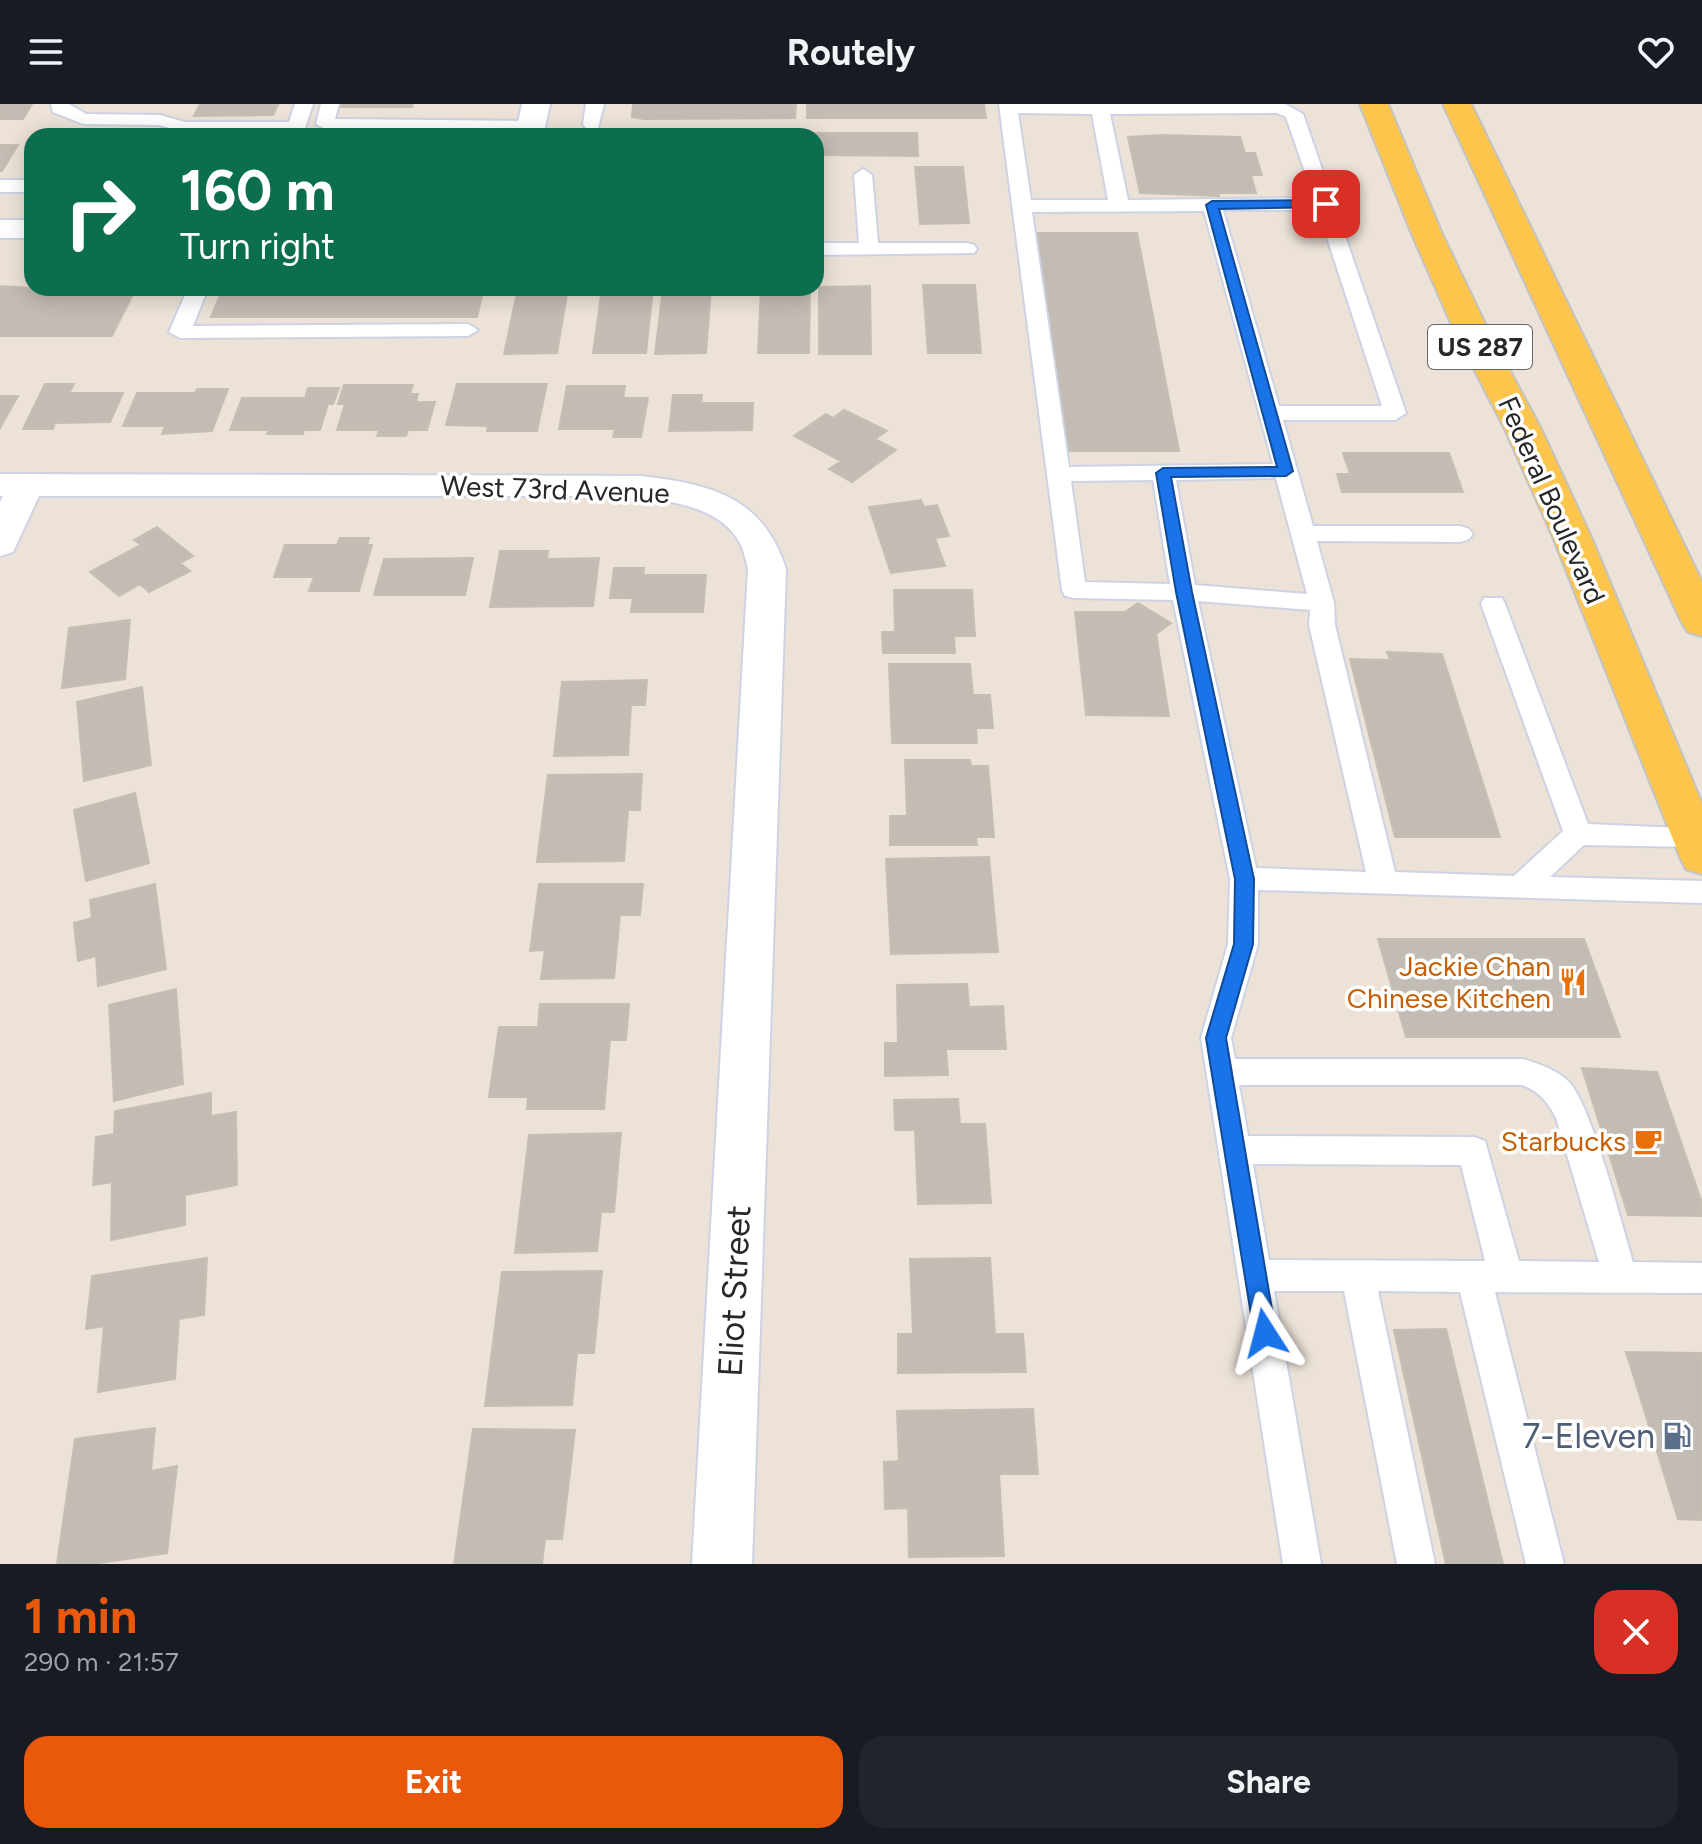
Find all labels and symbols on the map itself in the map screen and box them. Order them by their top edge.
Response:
pin [1292,170,1360,238]
road number: US 287 [1428,325,1532,369]
street label: Federal Boulevard [1491,391,1613,609]
street label: West 73rd Avenue [440,468,670,510]
place label: Jackie Chan Chinese Kitchen [1347,949,1551,1015]
restaurant icon: Jackie Chan Chinese Kitchen [1558,967,1588,997]
place label: Starbucks [1501,1124,1626,1158]
cafe icon: Starbucks [1633,1126,1663,1156]
street label: Eliot Street [710,1204,759,1378]
position arrow [1223,1291,1307,1375]
place label: 7-Eleven [1522,1416,1655,1457]
fuel station icon: 7-Eleven [1662,1421,1692,1451]

